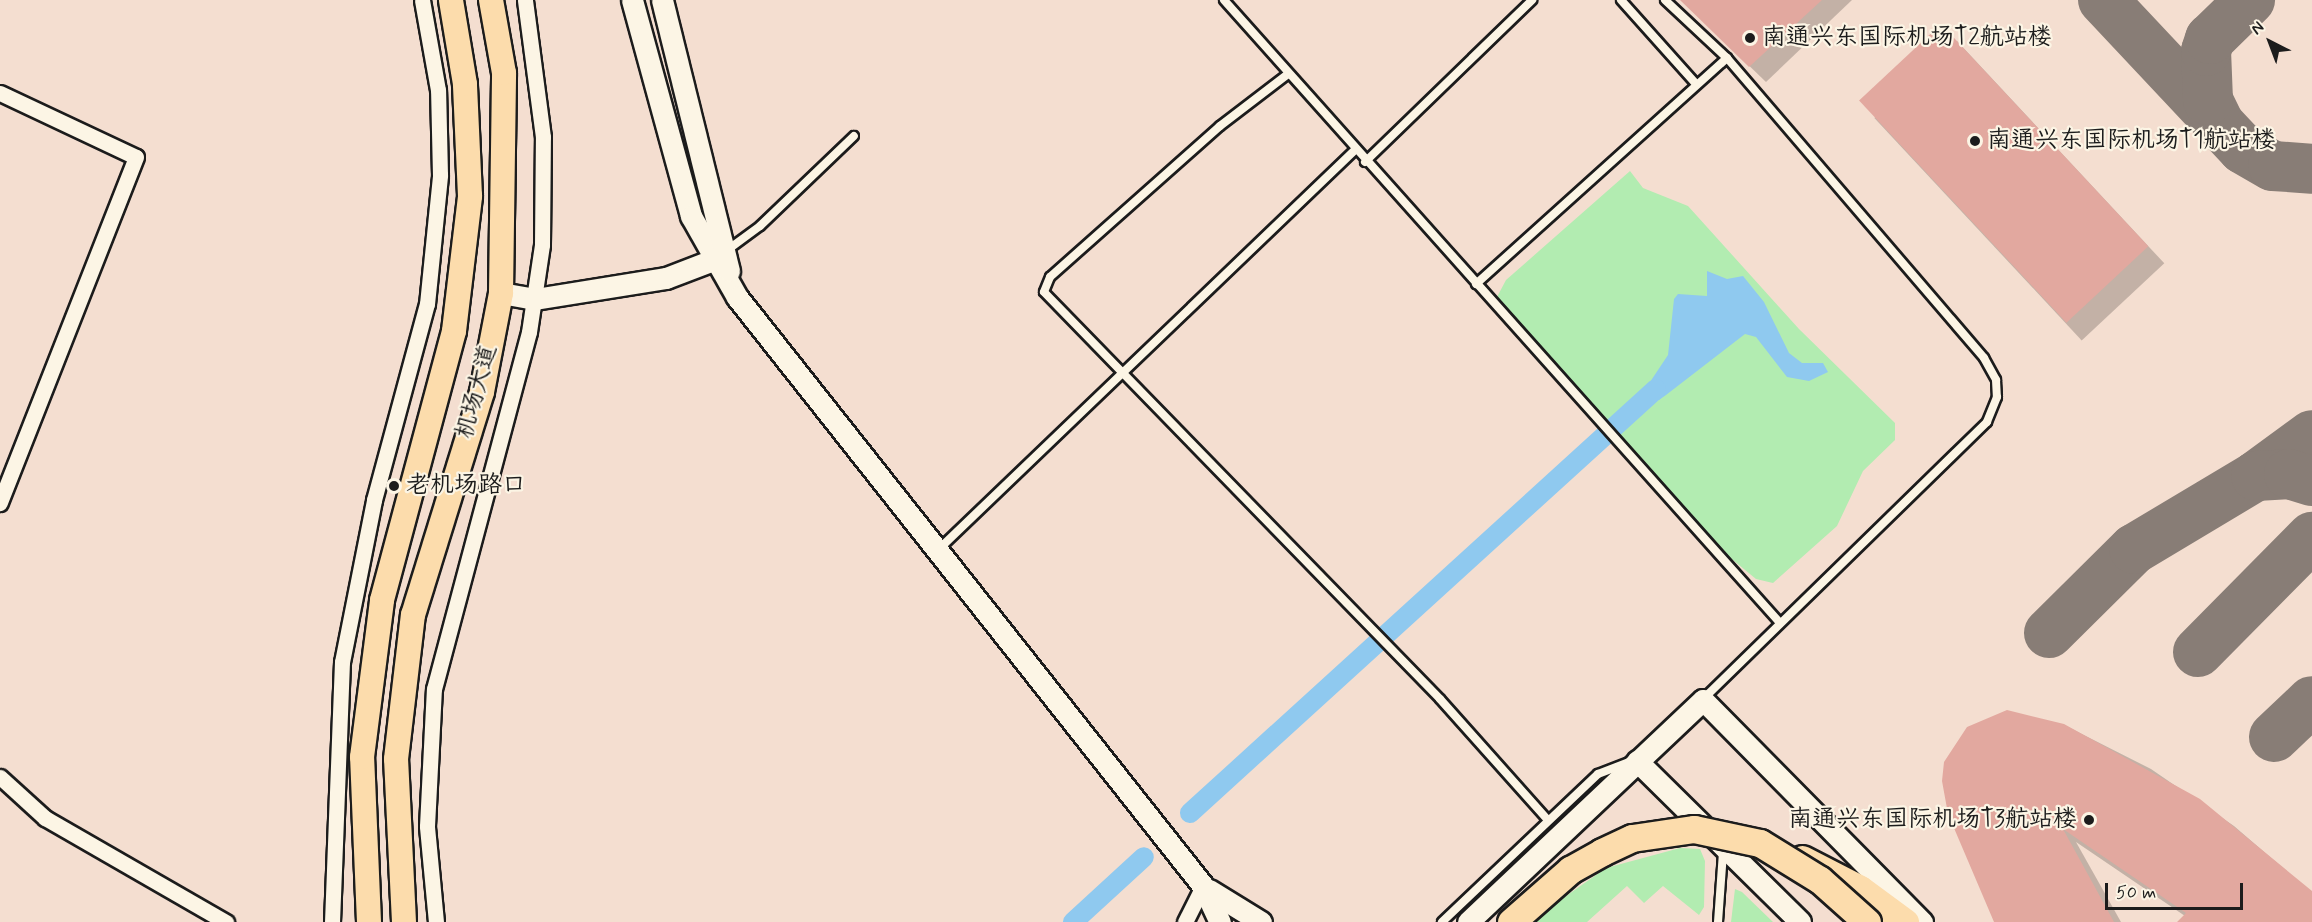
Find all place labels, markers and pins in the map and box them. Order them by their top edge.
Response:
place label: 南通兴东国际机场T2航站楼 [1762,24,2052,52]
marker: 南通兴东国际机场T2航站楼 [1743,31,1757,45]
place label: 南通兴东国际机场T1航站楼 [1987,127,2276,155]
marker: 南通兴东国际机场T1航站楼 [1968,134,1982,148]
place label: 老机场路口 [406,472,526,500]
marker: 老机场路口 [387,479,401,493]
place label: 南通兴东国际机场T3航站楼 [1788,806,2077,834]
marker: 南通兴东国际机场T3航站楼 [2082,813,2096,827]

